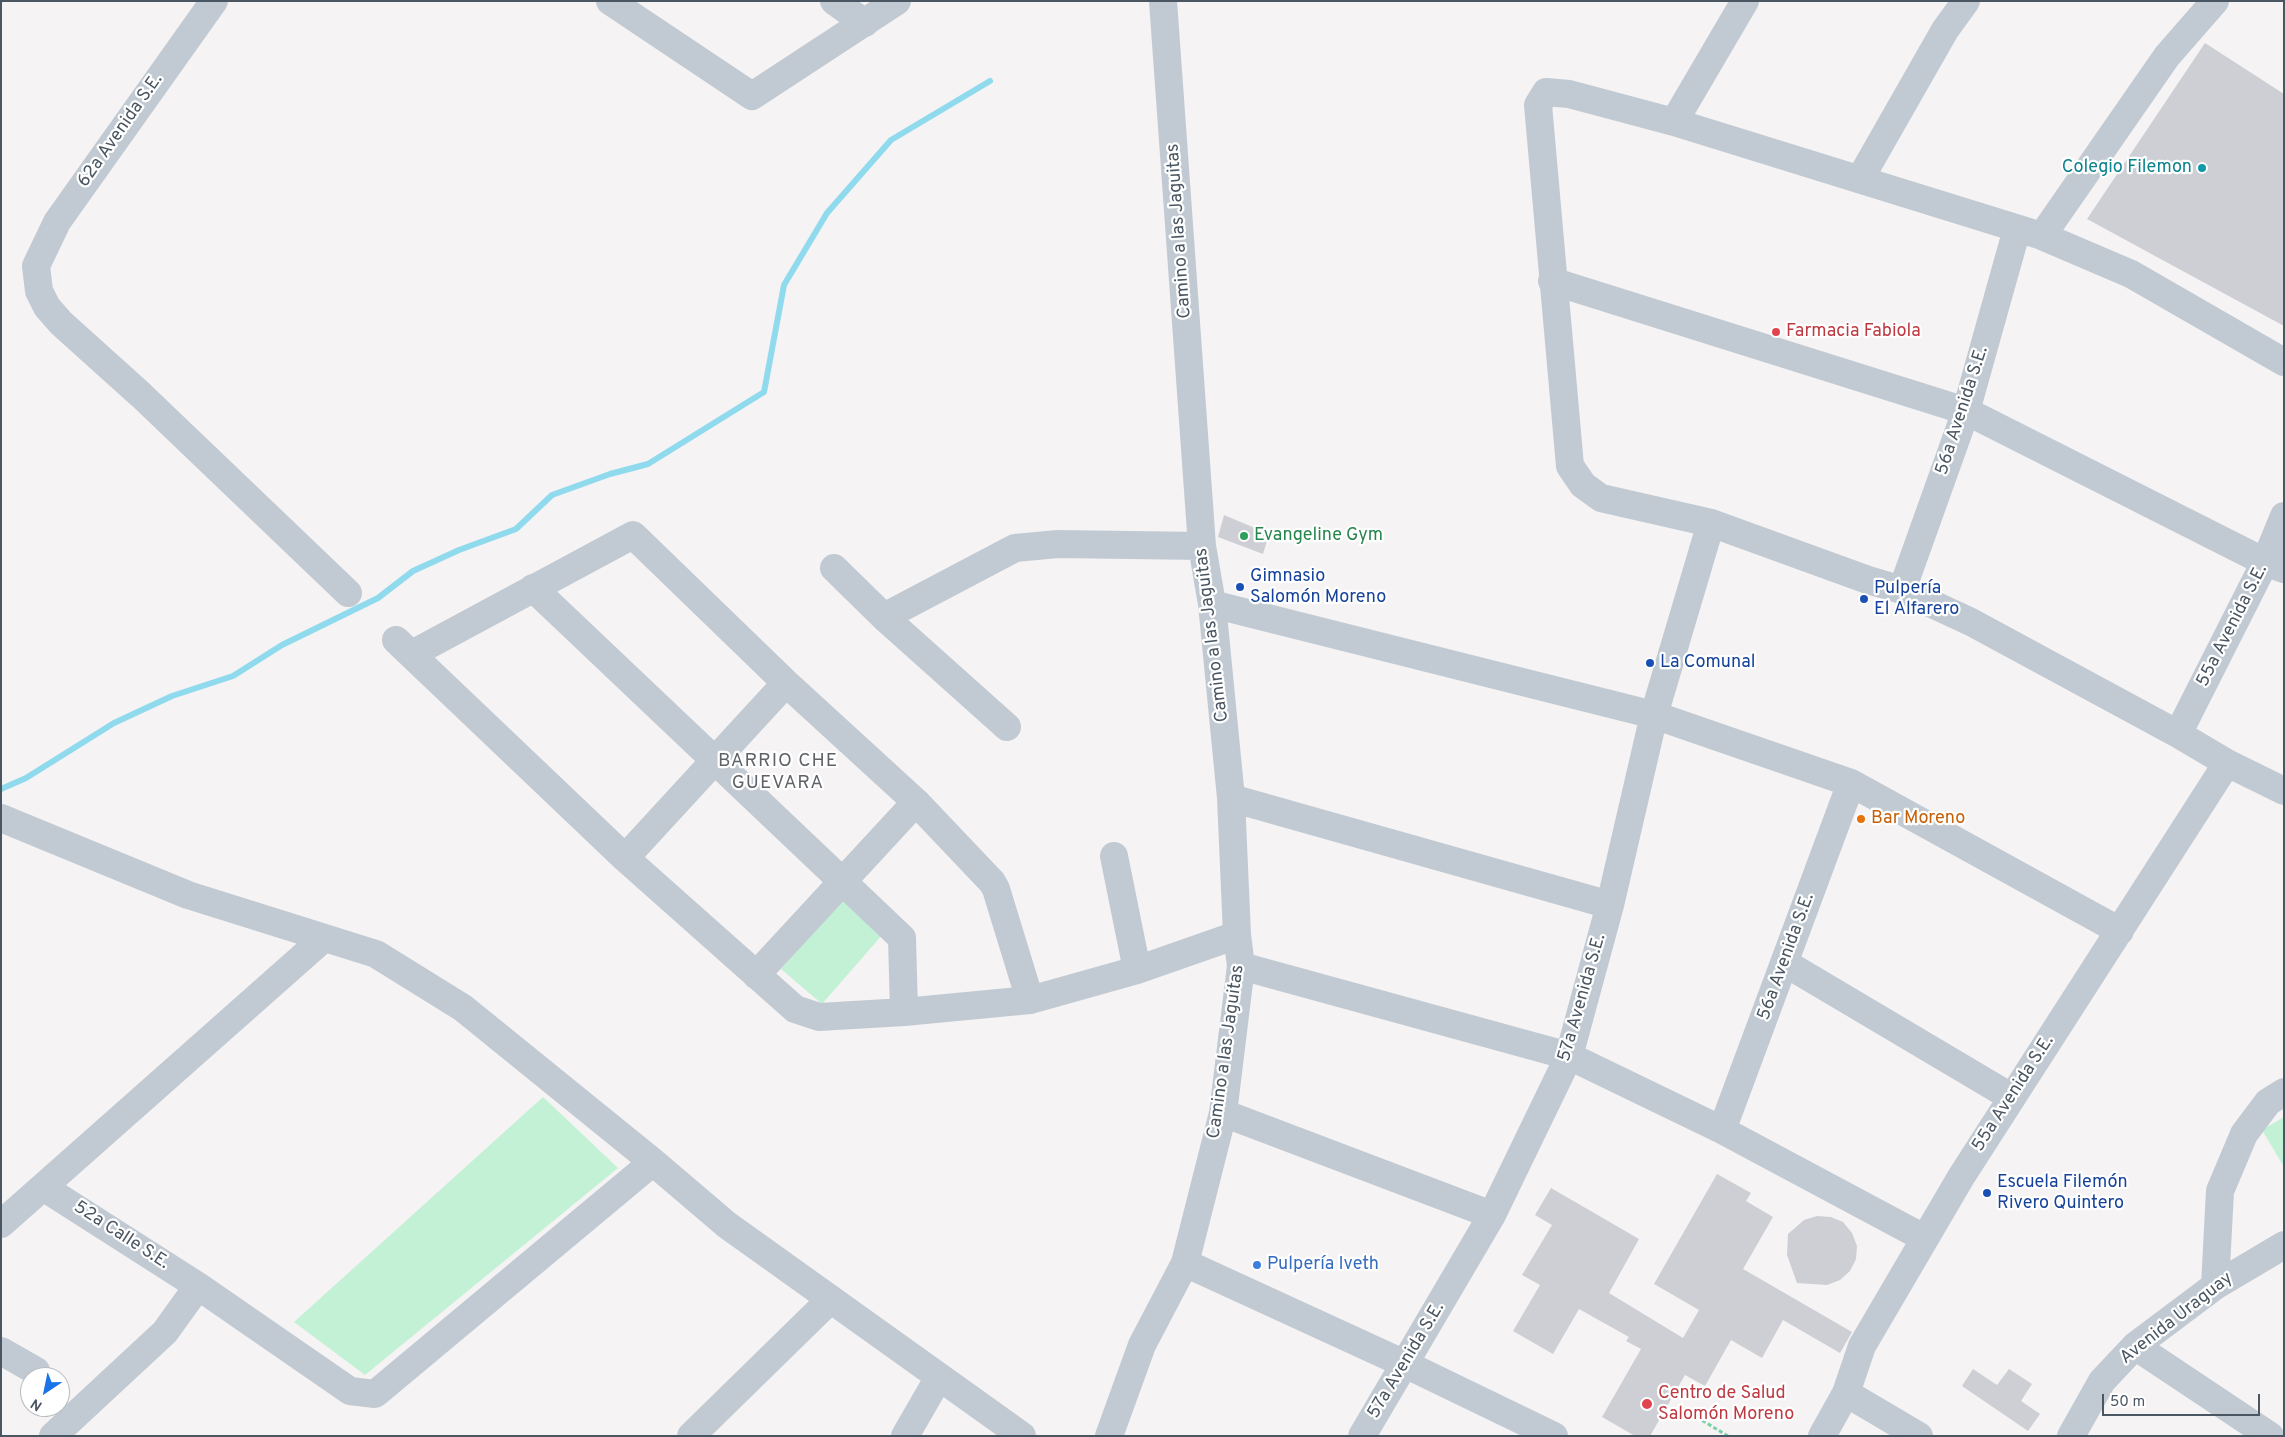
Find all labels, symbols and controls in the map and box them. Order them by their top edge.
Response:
street label: 62a Avenida S.E. [74,70,168,192]
street label: Camino a las Jaguitas [1163,143,1197,319]
place label: Colegio Filemon [2062,157,2192,179]
marker: Colegio Filemon [2196,162,2208,174]
place label: Farmacia Fabiola [1786,321,1921,343]
marker: Farmacia Fabiola [1770,326,1782,338]
street label: 56a Avenida S.E. [1932,344,1994,478]
place label: Evangeline Gym [1254,525,1383,547]
marker: Evangeline Gym [1238,530,1250,542]
street label: Camino a las Jaguitas [1192,547,1234,723]
street label: 55a Avenida S.E. [2193,561,2273,691]
place label: Gimnasio Salomón Moreno [1250,566,1386,608]
place label: Pulpería El Alfarero [1874,578,1959,620]
marker: Gimnasio Salomón Moreno [1234,581,1246,593]
marker: Pulpería El Alfarero [1858,593,1870,605]
place label: La Comunal [1660,652,1755,674]
marker: La Comunal [1644,657,1656,669]
district label: BARRIO CHE GUEVARA [717,751,839,795]
place label: Bar Moreno [1871,808,1965,830]
marker: Bar Moreno [1855,813,1867,825]
street label: 56a Avenida S.E. [1754,890,1820,1024]
street label: 57a Avenida S.E. [1554,932,1612,1064]
street label: Camino a las Jaguitas [1204,964,1250,1140]
street label: 55a Avenida S.E. [1968,1032,2060,1156]
place label: Escuela Filemón Rivero Quintero [1997,1172,2128,1214]
marker: Escuela Filemón Rivero Quintero [1981,1187,1993,1199]
street label: 52a Calle S.E. [69,1197,173,1275]
place label: Pulpería Iveth [1267,1254,1379,1276]
marker: Pulpería Iveth [1251,1259,1263,1271]
street label: Avenida Uraguay [2116,1268,2238,1370]
street label: 57a Avenida S.E. [1364,1299,1450,1423]
north arrow [20,1367,70,1417]
place label: Centro de Salud Salomón Moreno [1658,1383,1794,1426]
scale bar [2105,1384,2262,1416]
text: 50 m [2110,1393,2145,1412]
text: N [28,1394,46,1414]
marker: Centro de Salud Salomón Moreno [1640,1397,1654,1411]

